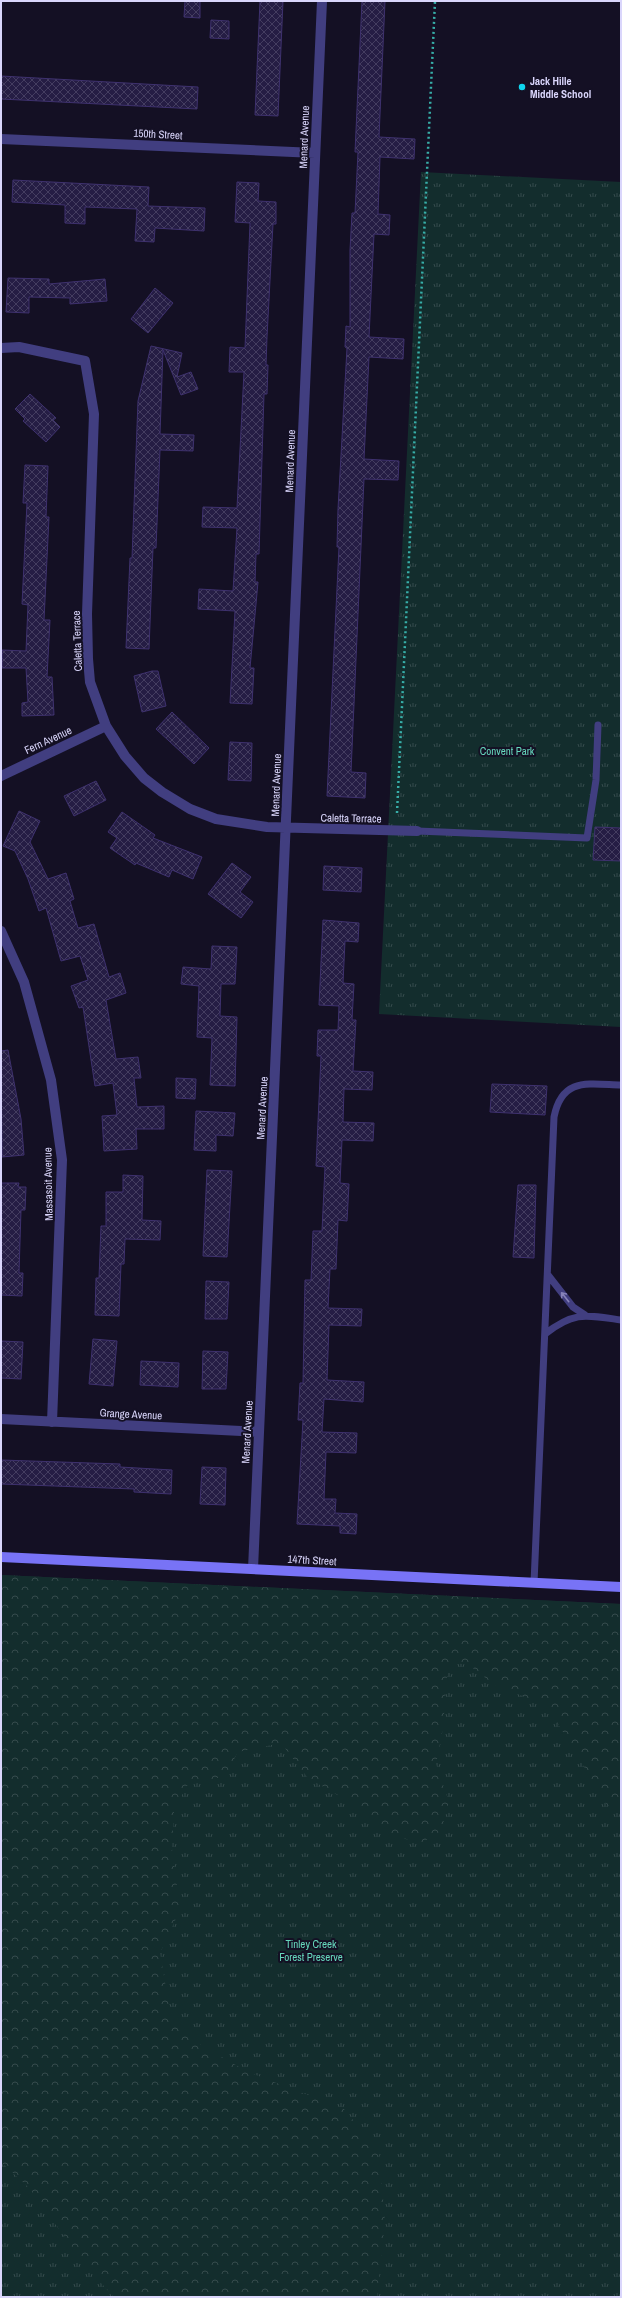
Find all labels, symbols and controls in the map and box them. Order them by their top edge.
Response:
place label: Jack Hille Middle School [530,74,591,101]
marker: Jack Hille Middle School [517,82,527,92]
street label: Menard Avenue [296,105,312,169]
street label: 150th Street [133,126,183,142]
street label: Menard Avenue [282,429,298,493]
street label: Caletta Terrace [69,610,85,672]
street label: Fern Avenue [22,723,74,757]
park label: Convent Park [480,744,535,758]
street label: Menard Avenue [268,753,284,817]
street label: Caletta Terrace [320,810,382,826]
street label: Menard Avenue [253,1076,271,1140]
street label: Massasoit Avenue [40,1147,56,1221]
one-way arrow [560,1291,569,1302]
street label: Menard Avenue [238,1400,256,1464]
street label: Grange Avenue [99,1405,163,1423]
street label: 147th Street [287,1552,337,1568]
park label: Tinley Creek Forest Preserve [279,1937,343,1964]

